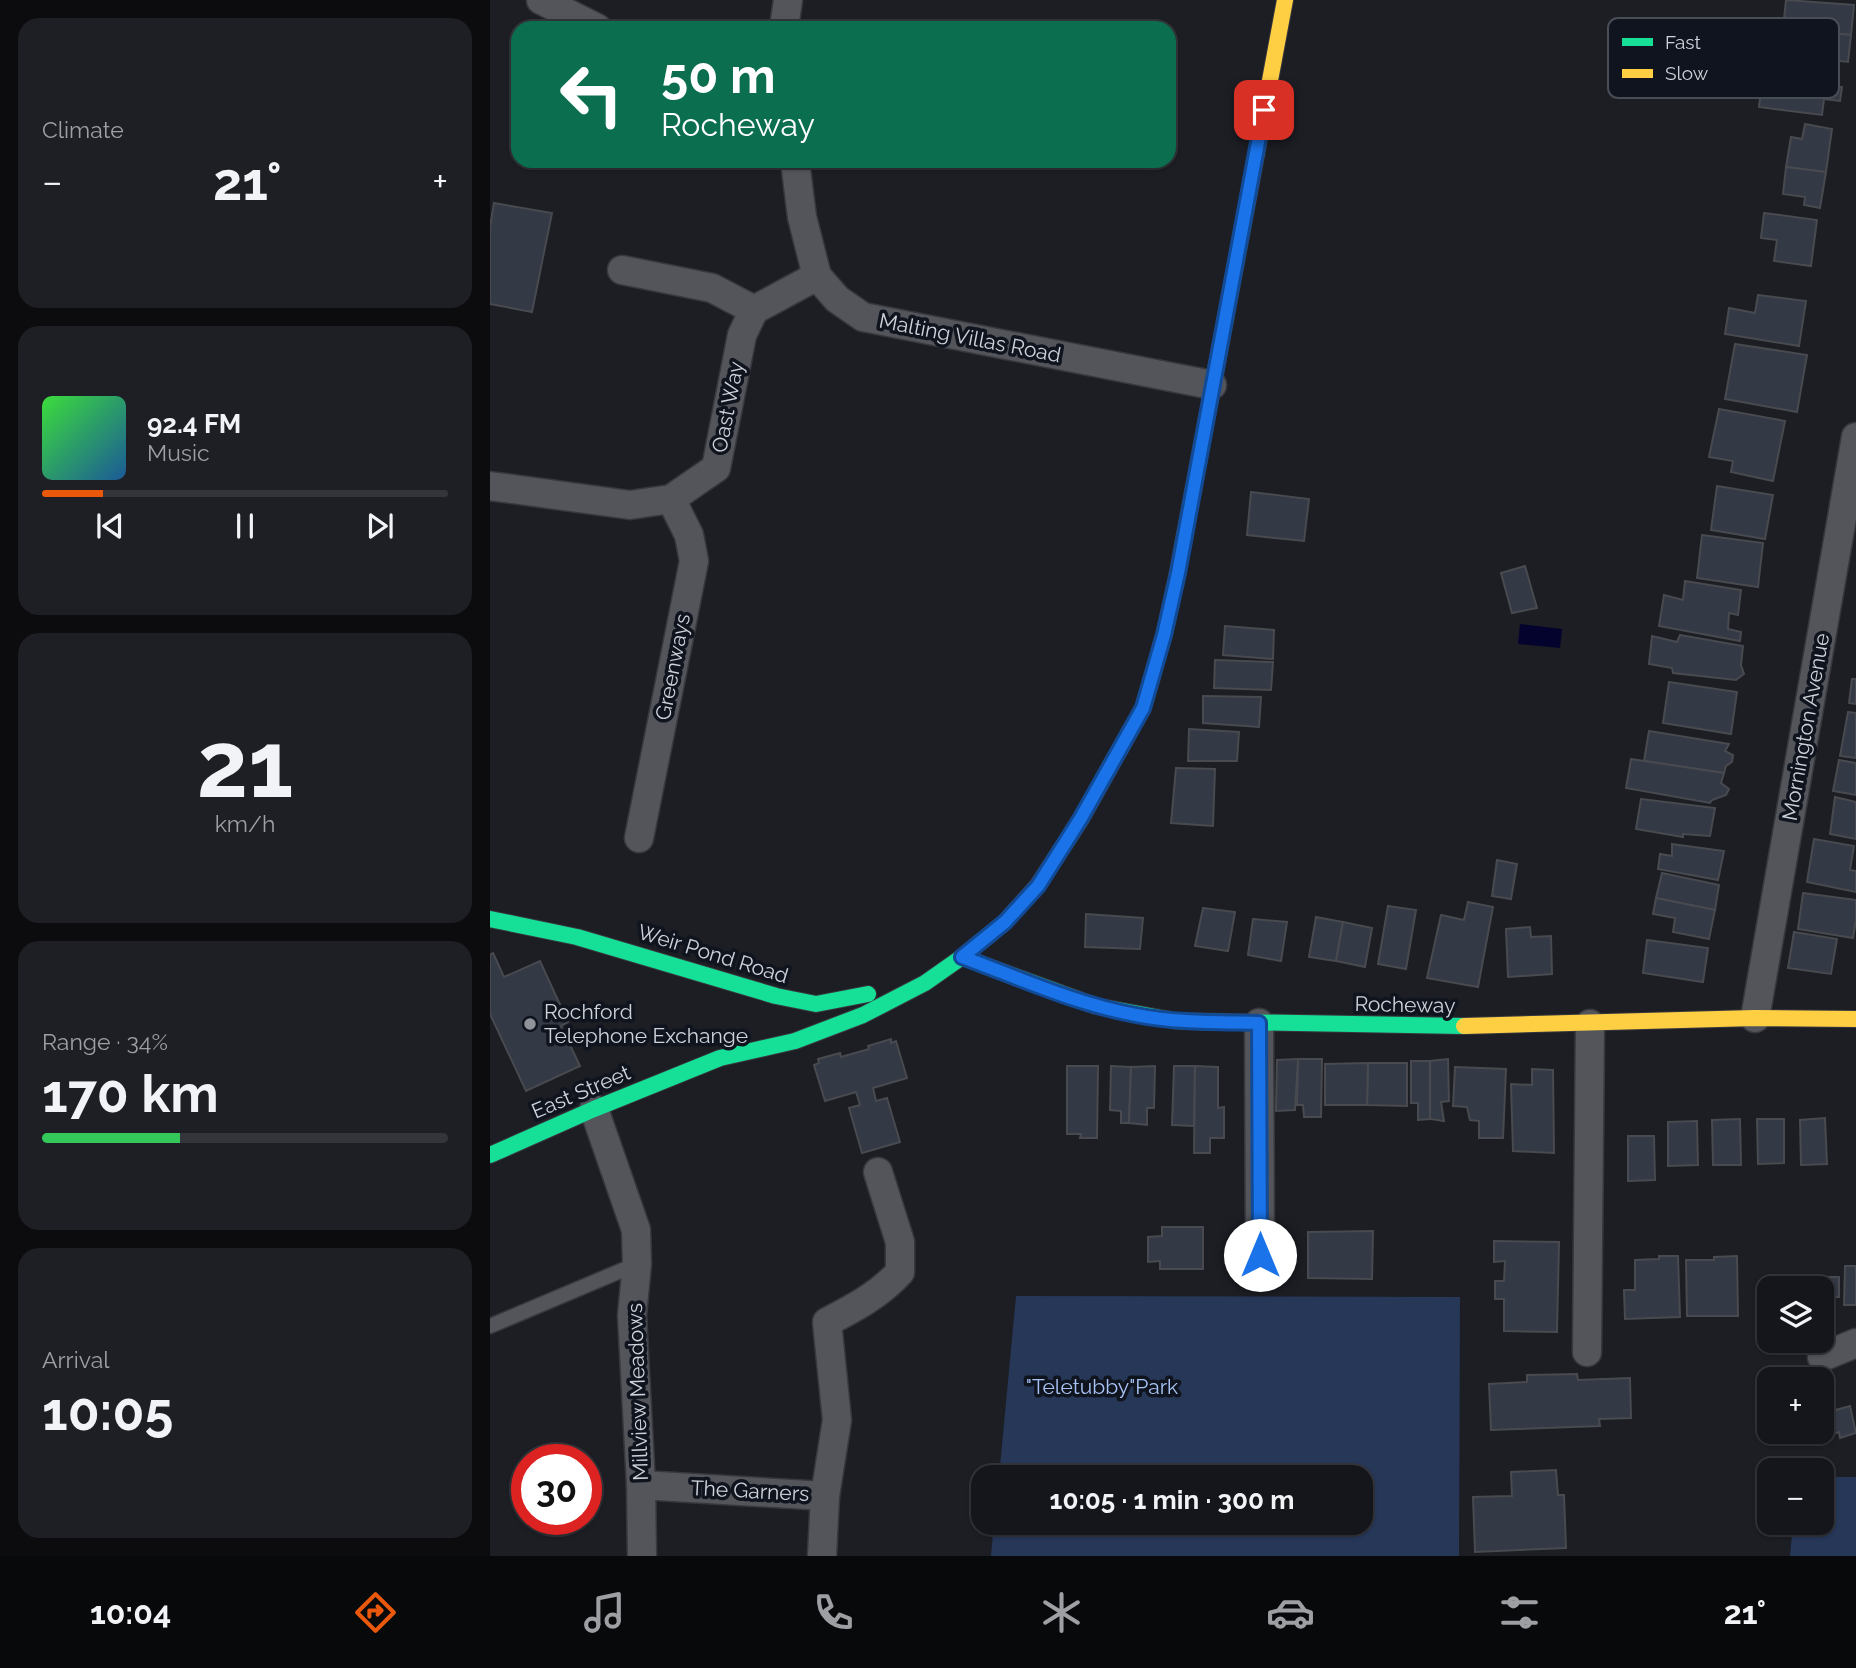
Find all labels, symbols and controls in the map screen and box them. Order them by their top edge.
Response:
legend [1608,18,1839,98]
text: Fast [1665,31,1701,53]
text: 50 m [661,47,776,104]
icon: left [546,49,637,140]
text: Slow [1665,62,1709,84]
pin [1234,80,1294,140]
icon: arrive [1245,91,1283,129]
text: Rocheway [661,106,815,143]
text: Climate [42,116,124,143]
text: 21° [213,151,282,212]
text: − [42,159,62,204]
text: + [432,159,448,204]
street label: Malting Villas Road [877,308,1063,367]
street label: Oast Way [706,359,749,455]
text: 92.4 FM [147,409,241,439]
text: Music [147,439,210,466]
icon: previous [91,507,129,545]
icon: pause [226,507,264,545]
icon: next [361,507,399,545]
street label: Greenways [650,612,695,722]
street label: Mornington Avenue [1777,631,1834,823]
text: 21 [197,711,293,818]
text: km/h [215,810,275,837]
street label: Weir Pond Road [635,919,791,988]
street label: Rocheway [1354,991,1456,1018]
place label: Rochford Telephone Exchange [544,999,748,1048]
marker: Rochford Telephone Exchange [522,1016,538,1032]
text: Range · 34% [42,1028,168,1055]
street label: East Street [528,1060,634,1124]
text: 170 km [42,1063,219,1124]
position arrow [1223,1218,1297,1292]
map controls [1757,1276,1834,1535]
button: layers [1757,1276,1834,1353]
street label: Millview Meadows [622,1303,653,1481]
text: Arrival [42,1346,109,1373]
button: + [1757,1367,1834,1444]
park label: "Teletubby"Park [1026,1374,1178,1399]
text: 10:05 [42,1381,173,1442]
speed limit sign: 30 [511,1444,602,1535]
button: − [1757,1458,1834,1535]
street label: The Garners [690,1475,810,1506]
text: 10:05 · 1 min · 300 m [1050,1485,1294,1515]
icon: directions [351,1588,400,1637]
icon: music [580,1588,629,1637]
icon: phone [809,1588,858,1637]
icon: climate [1037,1588,1086,1637]
icon: car [1266,1588,1315,1637]
icon: filters [1495,1588,1544,1637]
text: 10:04 [90,1594,171,1631]
text: 21° [1724,1594,1766,1631]

